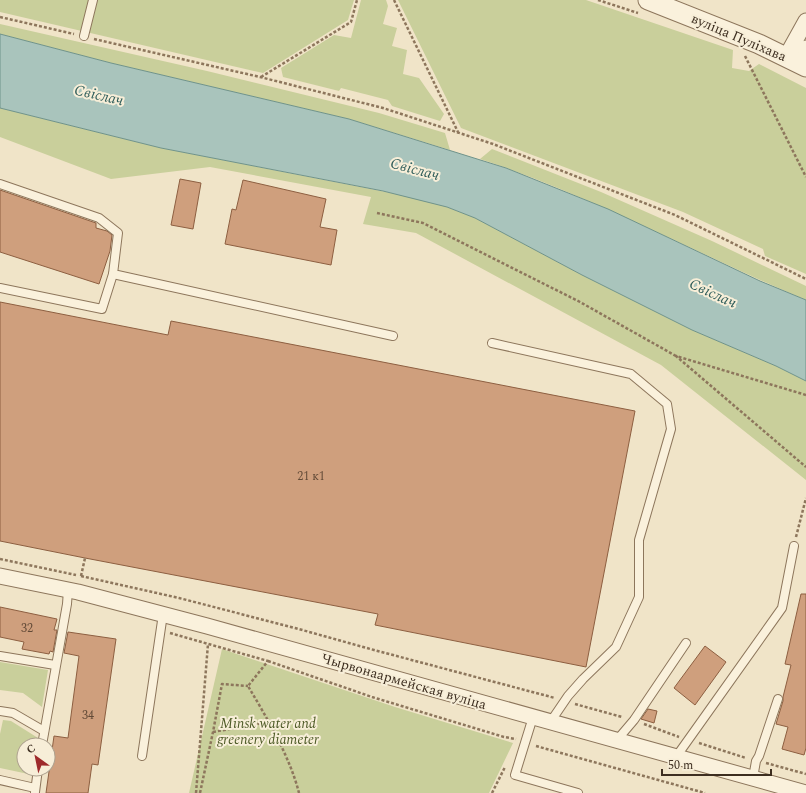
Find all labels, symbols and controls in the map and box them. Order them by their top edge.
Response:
street label: вуліца Пуліхава [688,8,790,67]
water label: Свіслач [72,79,126,112]
water label: Свіслач [388,152,442,187]
water label: Свіслач [685,272,740,314]
house number: 21 к1 [297,467,325,486]
house number: 32 [21,619,33,638]
street label: Чырвонаармейская вуліца [319,648,489,715]
house number: 34 [82,706,94,725]
park label: Minsk water and greenery diameter [216,713,319,750]
north arrow [16,737,56,777]
text: С [23,740,39,758]
scale bar [662,751,771,777]
text: 50 m [668,756,693,775]

